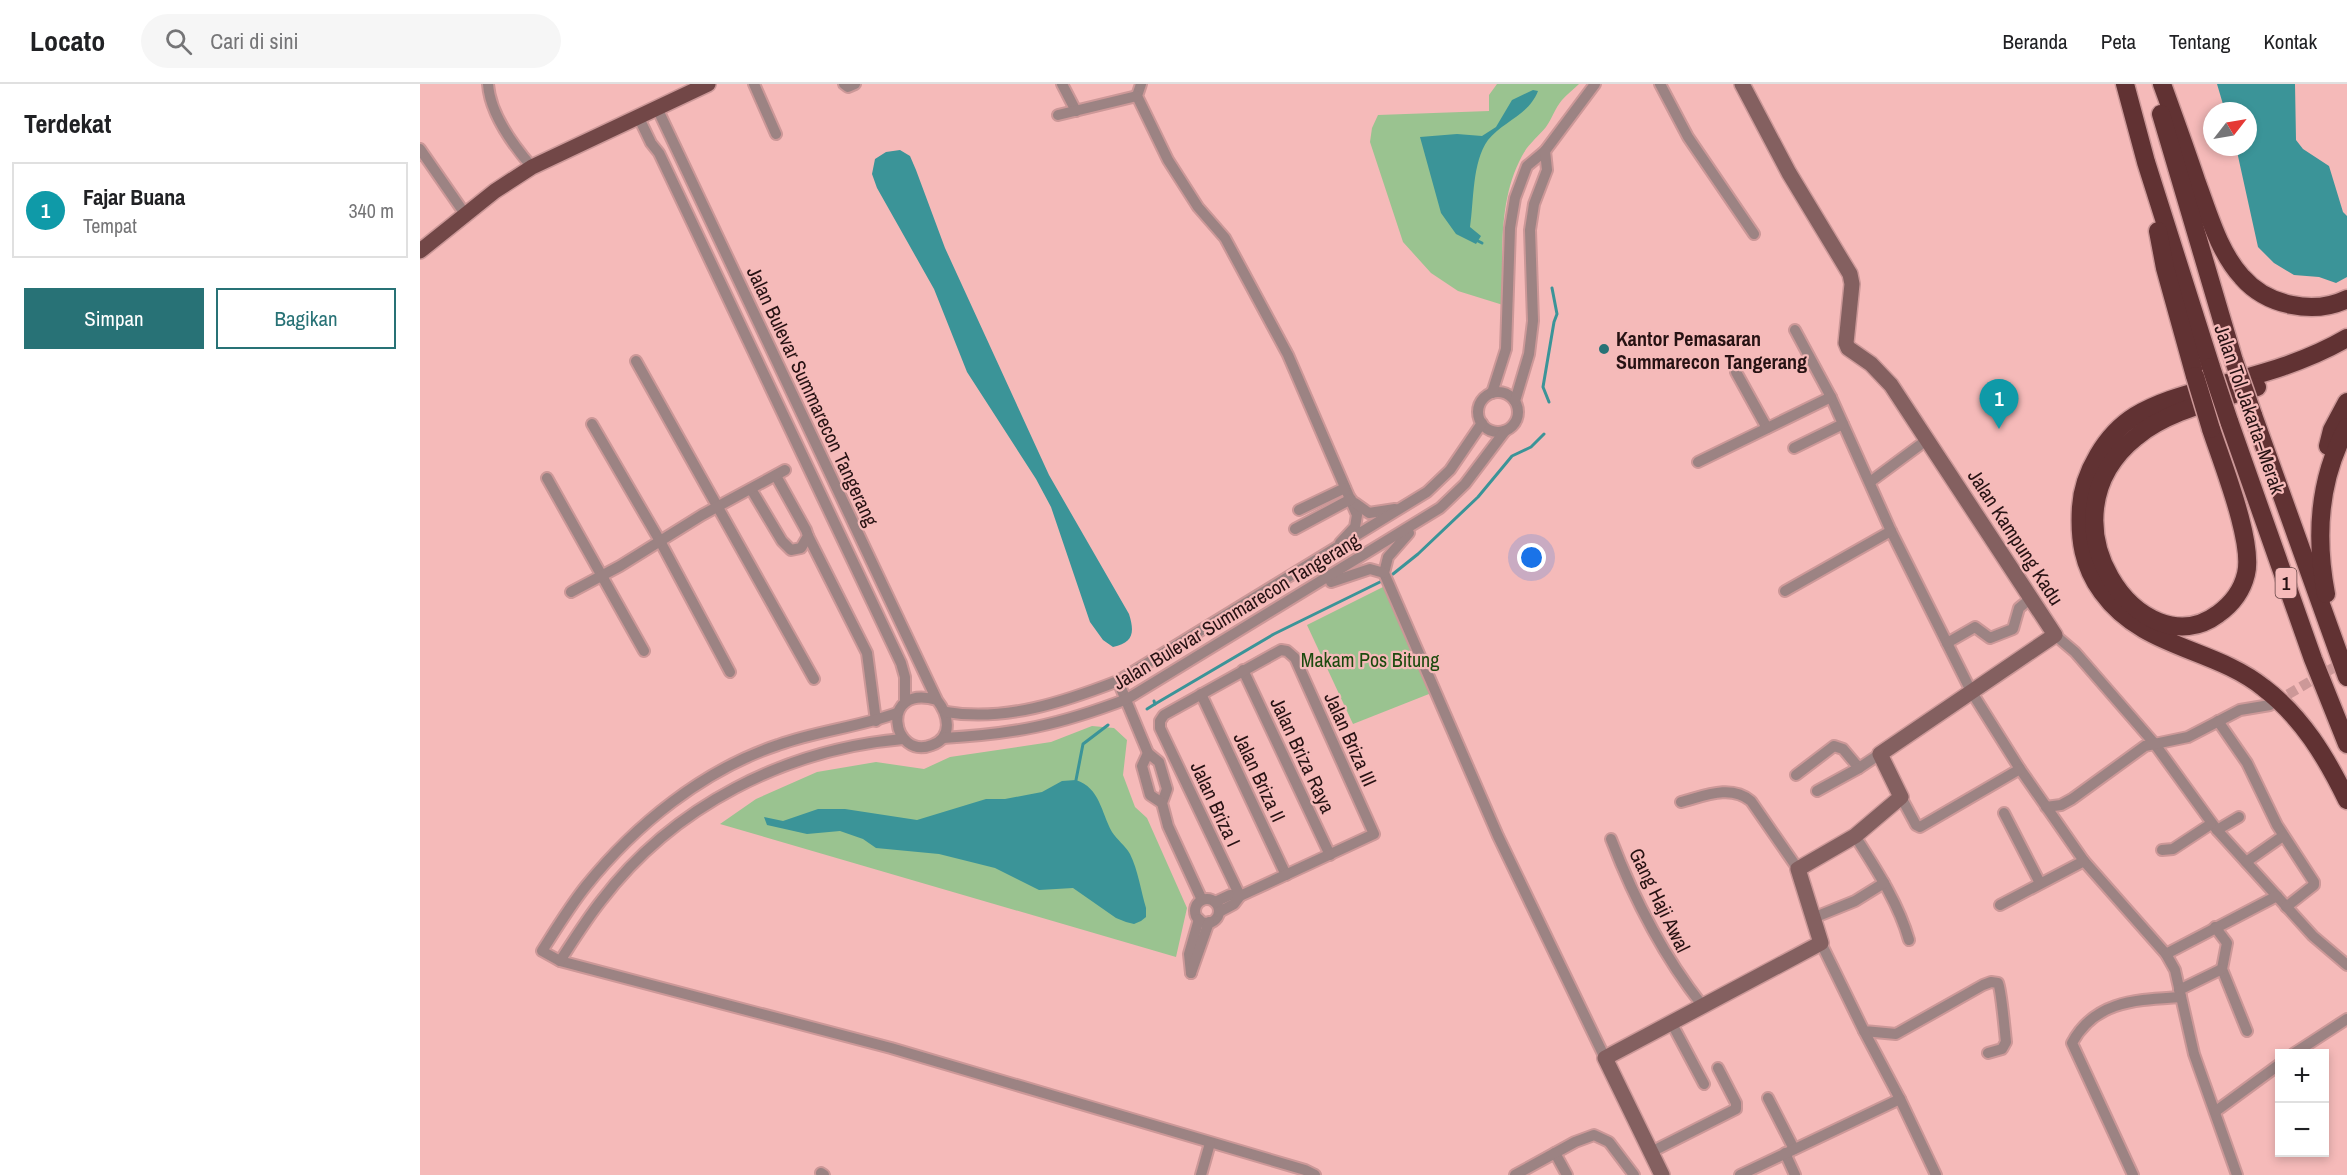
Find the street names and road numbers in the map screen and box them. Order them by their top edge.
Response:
street label: Jalan Bulevar Summarecon Tangerang [741,262,885,530]
street label: Jalan Tol Jakarta–Merak [2208,321,2292,498]
street label: Jalan Kampung Kadu [1962,464,2070,610]
street label: Jalan Bulevar Summarecon Tangerang [1108,526,1364,696]
road number: 1 [2276,568,2296,598]
street label: Jalan Briza III [1318,688,1384,790]
street label: Jalan Briza Raya [1264,693,1342,817]
street label: Jalan Briza II [1228,728,1292,826]
street label: Jalan Briza I [1184,757,1248,851]
street label: Gang Haji Awal [1623,843,1697,957]

